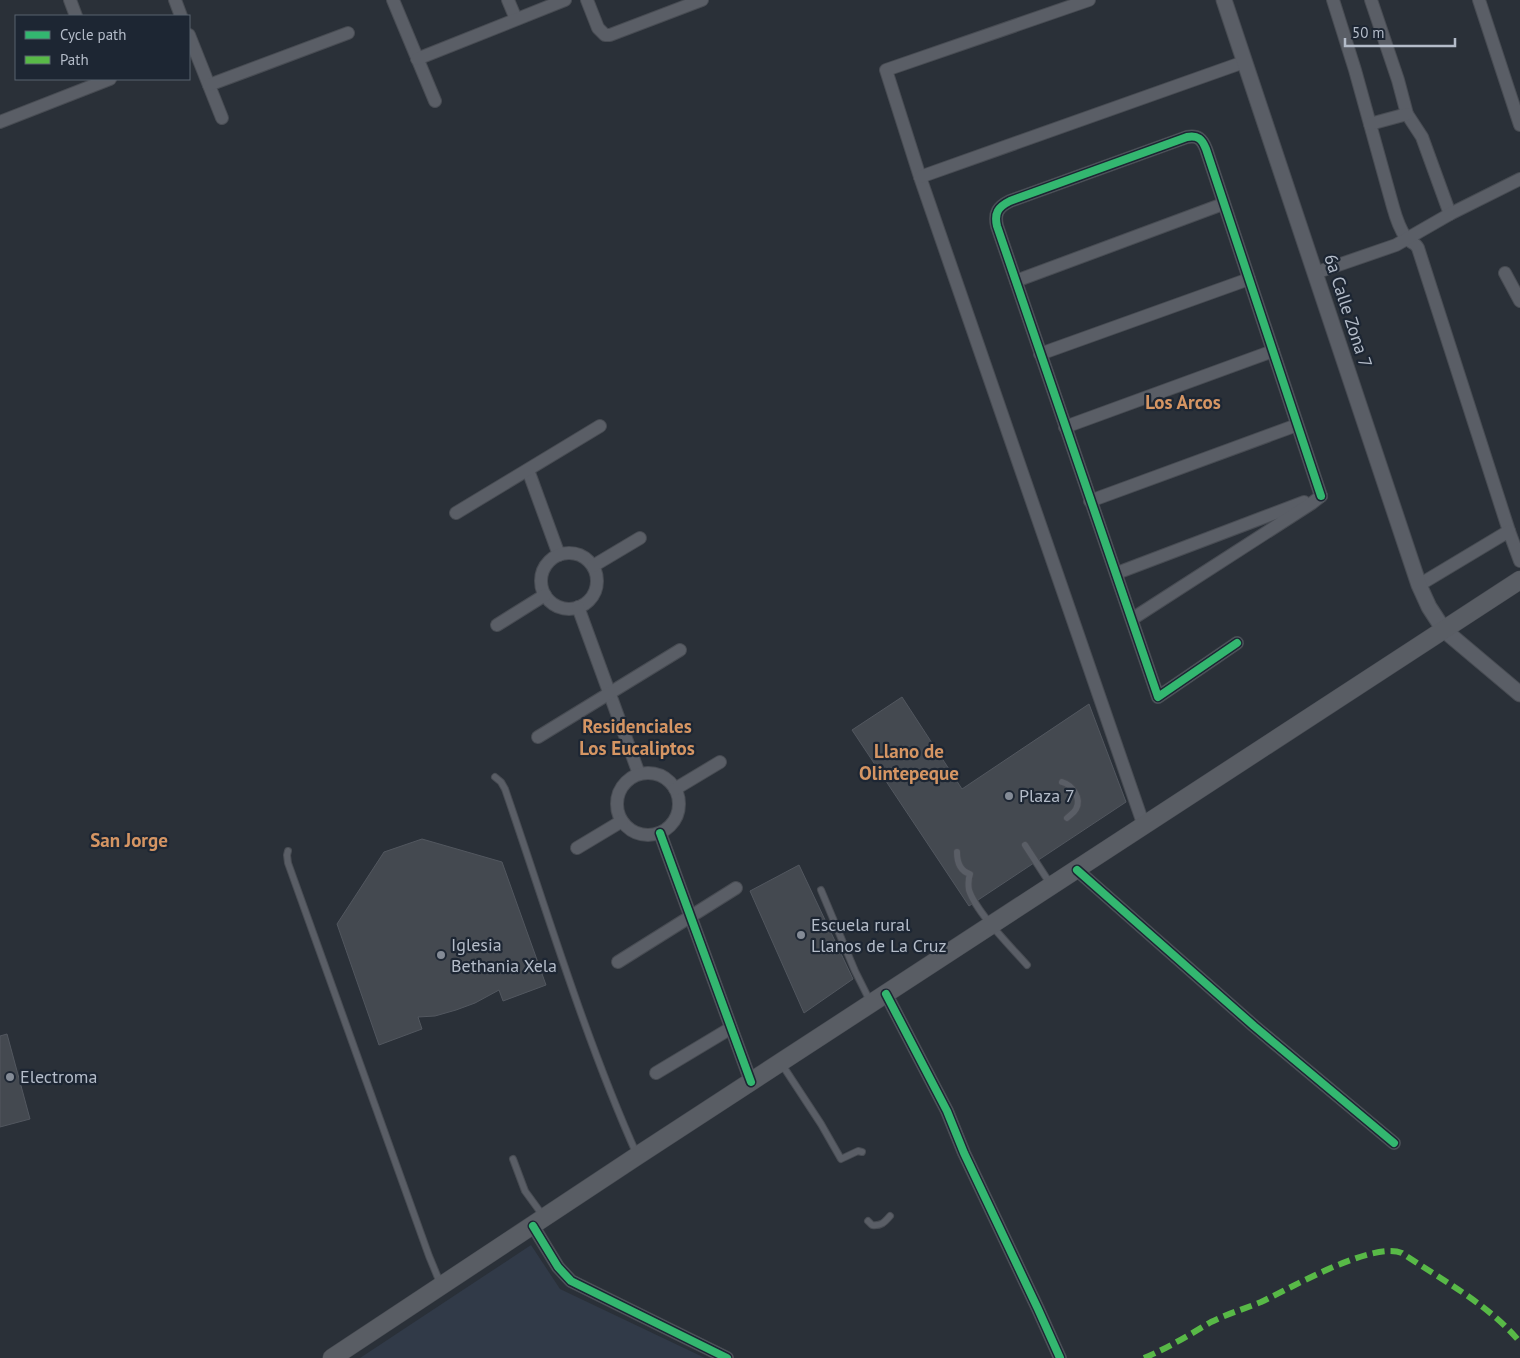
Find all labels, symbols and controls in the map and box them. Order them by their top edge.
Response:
legend [15,15,190,80]
scale bar [1345,15,1455,47]
text: 50 m [1352,23,1385,42]
text: Cycle path [60,25,126,44]
text: Path [60,50,89,69]
street label: 6a Calle Zona 7 [1319,251,1378,371]
district label: Los Arcos [1145,390,1221,414]
district label: Residenciales Los Eucaliptos [579,714,695,760]
district label: Llano de Olintepeque [859,739,959,785]
place label: Plaza 7 [1019,784,1075,807]
marker: Plaza 7 [1003,790,1015,802]
district label: San Jorge [90,828,168,852]
place label: Escuela rural Llanos de La Cruz [811,913,947,957]
marker: Escuela rural Llanos de La Cruz [795,929,807,941]
place label: Iglesia Bethania Xela [451,933,557,977]
marker: Iglesia Bethania Xela [435,949,447,961]
place label: Electroma [20,1065,97,1088]
marker: Electroma [4,1071,16,1083]

